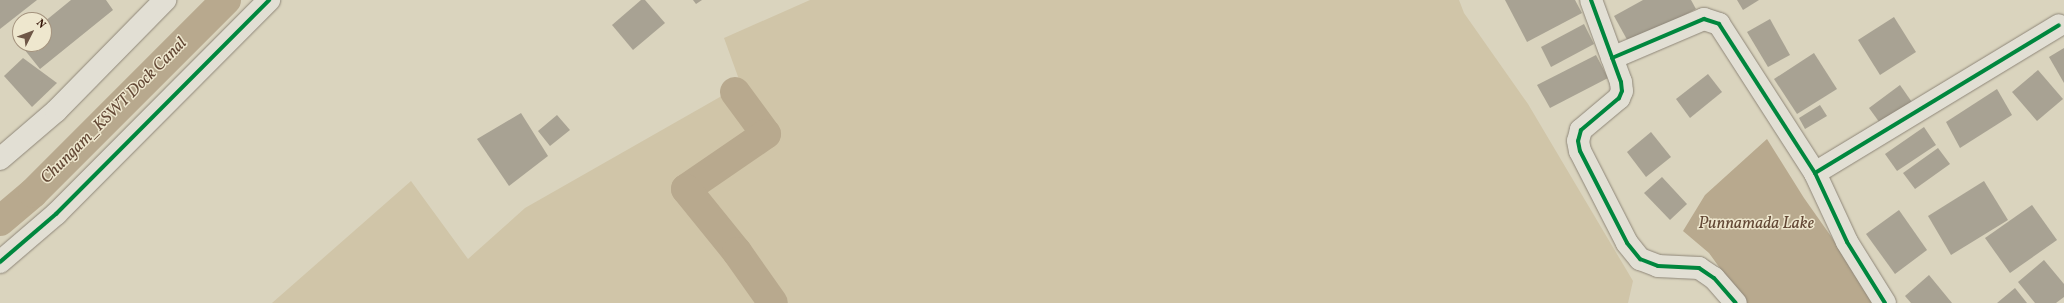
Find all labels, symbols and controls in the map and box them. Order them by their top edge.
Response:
north arrow [12,12,52,52]
text: N [32,16,49,32]
water label: Chungam_KSWT Dock Canal [36,33,192,189]
water label: Punnamada Lake [1698,214,1814,234]

